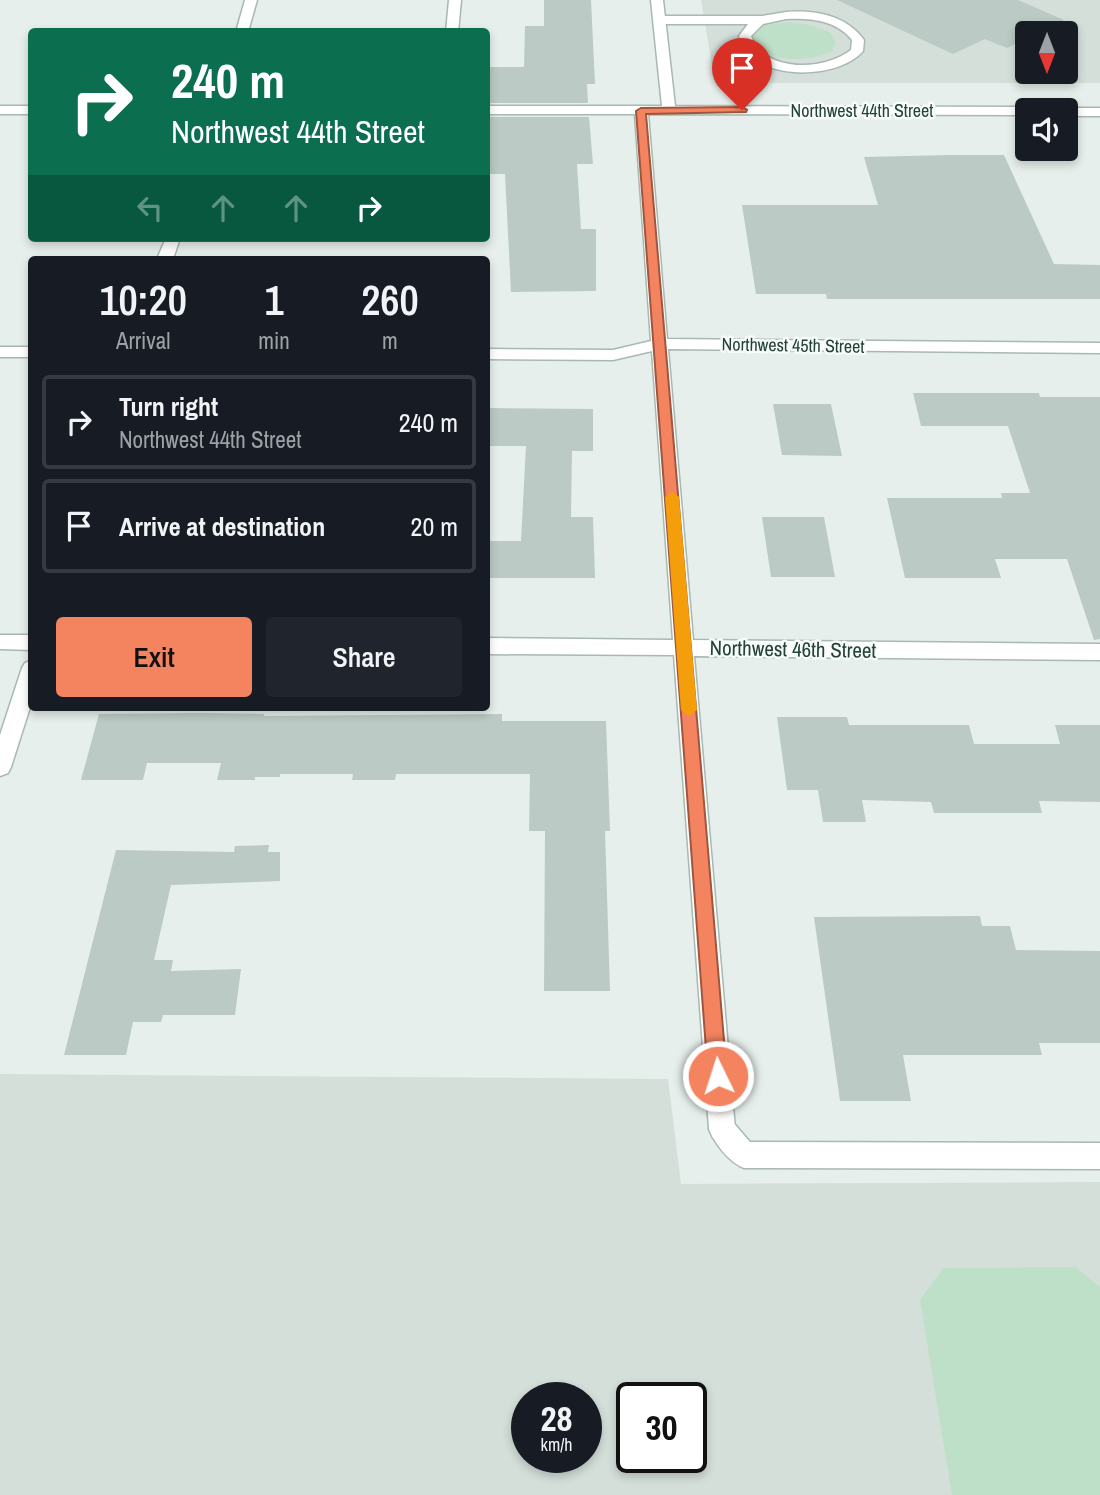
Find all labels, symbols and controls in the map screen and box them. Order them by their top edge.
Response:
north arrow [1015,21,1078,84]
map controls [1015,21,1078,161]
pin [712,38,772,110]
text: 240 m [171,47,285,113]
icon: arrive [723,49,761,87]
icon: right [56,56,147,147]
street label: Northwest 44th Street [791,98,933,123]
button: sound [1015,98,1078,161]
text: Northwest 44th Street [171,110,425,153]
icon: left [131,189,169,227]
icon: ahead [204,189,242,227]
icon: ahead [277,189,315,227]
icon: right [350,189,388,227]
text: 10:20 [99,272,187,328]
text: 1 [264,272,284,328]
text: 260 [361,272,419,328]
text: Arrival [116,325,170,356]
text: min [258,325,290,356]
text: m [382,325,398,356]
street label: Northwest 45th Street [721,331,865,359]
text: Turn right [119,389,218,424]
icon: right [60,403,98,441]
text: 240 m [399,405,458,440]
text: Northwest 44th Street [119,424,301,455]
icon: arrive [60,507,98,545]
text: Arrive at destination [119,509,325,544]
text: 20 m [411,509,458,544]
button: Exit [56,617,252,697]
button: Share [266,617,462,697]
street label: Northwest 46th Street [709,633,877,665]
position arrow [681,1039,755,1113]
speed limit sign: 30 [616,1382,707,1473]
text: 28 [541,1395,572,1442]
text: km/h [541,1432,573,1457]

